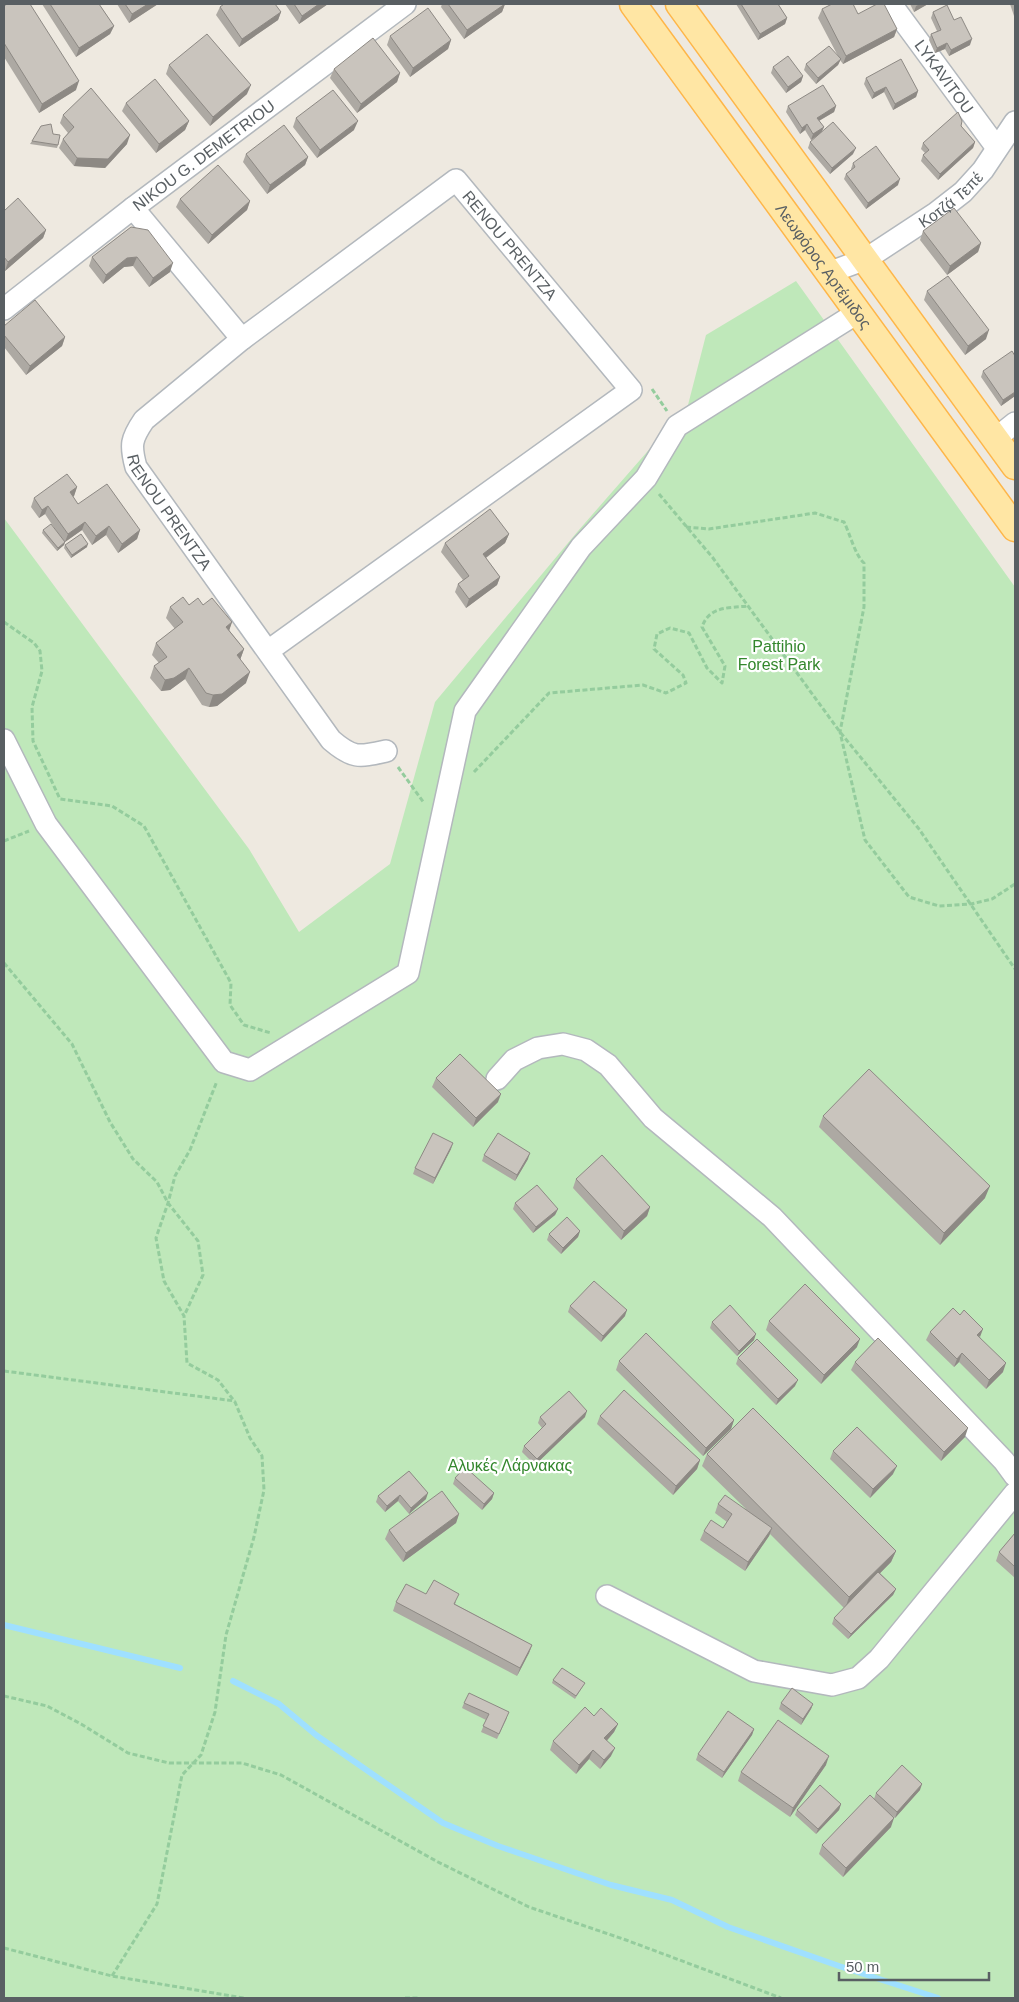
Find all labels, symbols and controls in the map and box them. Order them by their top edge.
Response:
street label: LYKAVITOU [911,37,977,117]
street label: NIKOU G. DEMETRIOU [130,97,278,214]
street label: Κοτζά Τεπέ [916,168,986,231]
street label: RENOU PRENTZA [459,187,560,303]
street label: Λεωφόρος Αρτέμιδος [772,200,875,332]
street label: RENOU PRENTZA [124,453,215,573]
park label: Pattihio Forest Park [738,638,821,673]
park label: Αλυκές Λάρνακας [448,1457,573,1474]
scale bar [839,1950,989,1982]
text: 50 m [846,1958,879,1975]

